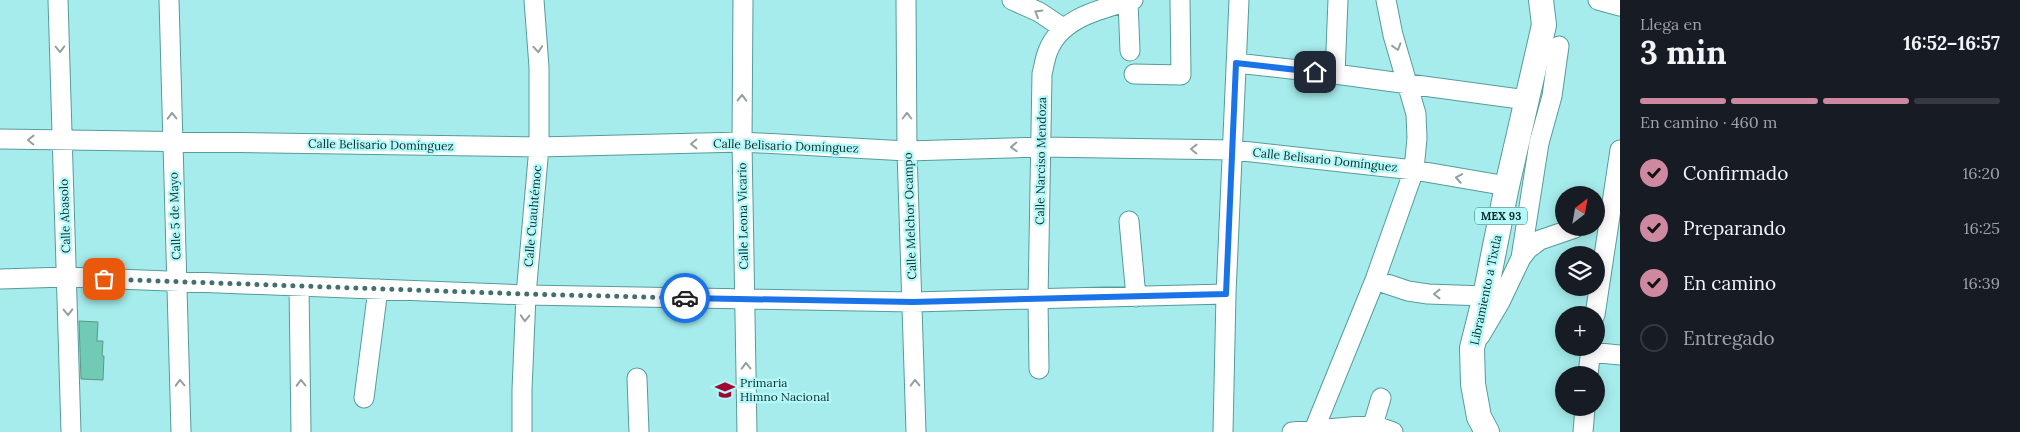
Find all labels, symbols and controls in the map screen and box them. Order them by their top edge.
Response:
one-way arrow [1035,9,1044,19]
text: Llega en [1640,14,1702,34]
text: 16:52–16:57 [1903,31,2000,55]
text: 3 min [1640,32,1727,73]
one-way arrow [1392,43,1402,51]
one-way arrow [54,45,65,53]
one-way arrow [532,45,543,53]
pin [1294,51,1336,93]
icon: home [1301,58,1329,86]
one-way arrow [737,94,747,102]
street label: Calle Narciso Mendoza [1032,97,1049,225]
one-way arrow [167,112,177,120]
one-way arrow [902,112,912,120]
text: En camino · 460 m [1640,112,1777,132]
one-way arrow [27,135,34,145]
street label: Calle Belisario Domínguez [713,135,859,156]
street label: Calle Belisario Domínguez [308,136,454,153]
one-way arrow [690,138,698,149]
one-way arrow [1009,142,1017,153]
one-way arrow [1189,144,1197,154]
street label: Calle Belisario Domínguez [1252,144,1398,175]
street label: Calle Melchor Ocampo [900,152,919,280]
icon: check [1640,159,1668,187]
text: Confirmado [1683,161,1788,185]
street label: Calle Leona Vicario [734,162,751,270]
text: 16:20 [1962,163,2000,183]
street label: Calle Cuauhtémoc [521,165,544,267]
street label: Calle 5 de Mayo [165,172,184,260]
one-way arrow [1455,173,1464,184]
street label: Calle Abasolo [56,179,73,253]
north arrow [1555,186,1605,236]
map controls [1555,186,1605,416]
road number: MEX 93 [1475,208,1527,225]
icon: check [1640,214,1668,242]
text: Preparando [1683,216,1786,240]
text: 16:25 [1964,218,2000,238]
street label: Libramiento a Tixtla [1467,234,1504,346]
button: layers [1555,246,1605,296]
pin [83,258,125,300]
icon: bag [90,265,118,293]
icon: check [1640,269,1668,297]
text: En camino [1683,271,1776,295]
courier [660,273,710,323]
text: 16:39 [1963,273,2000,293]
icon: car [671,284,699,312]
one-way arrow [1432,289,1440,299]
button: + [1555,306,1605,356]
one-way arrow [63,308,73,316]
one-way arrow [519,314,530,322]
text: Entregado [1683,326,1775,350]
one-way arrow [741,362,751,370]
button: − [1555,366,1605,416]
place label: Primaria Himno Nacional [740,375,830,404]
one-way arrow [175,379,185,387]
one-way arrow [296,379,306,387]
school or university icon: Primaria Himno Nacional [714,379,736,401]
one-way arrow [910,379,920,387]

